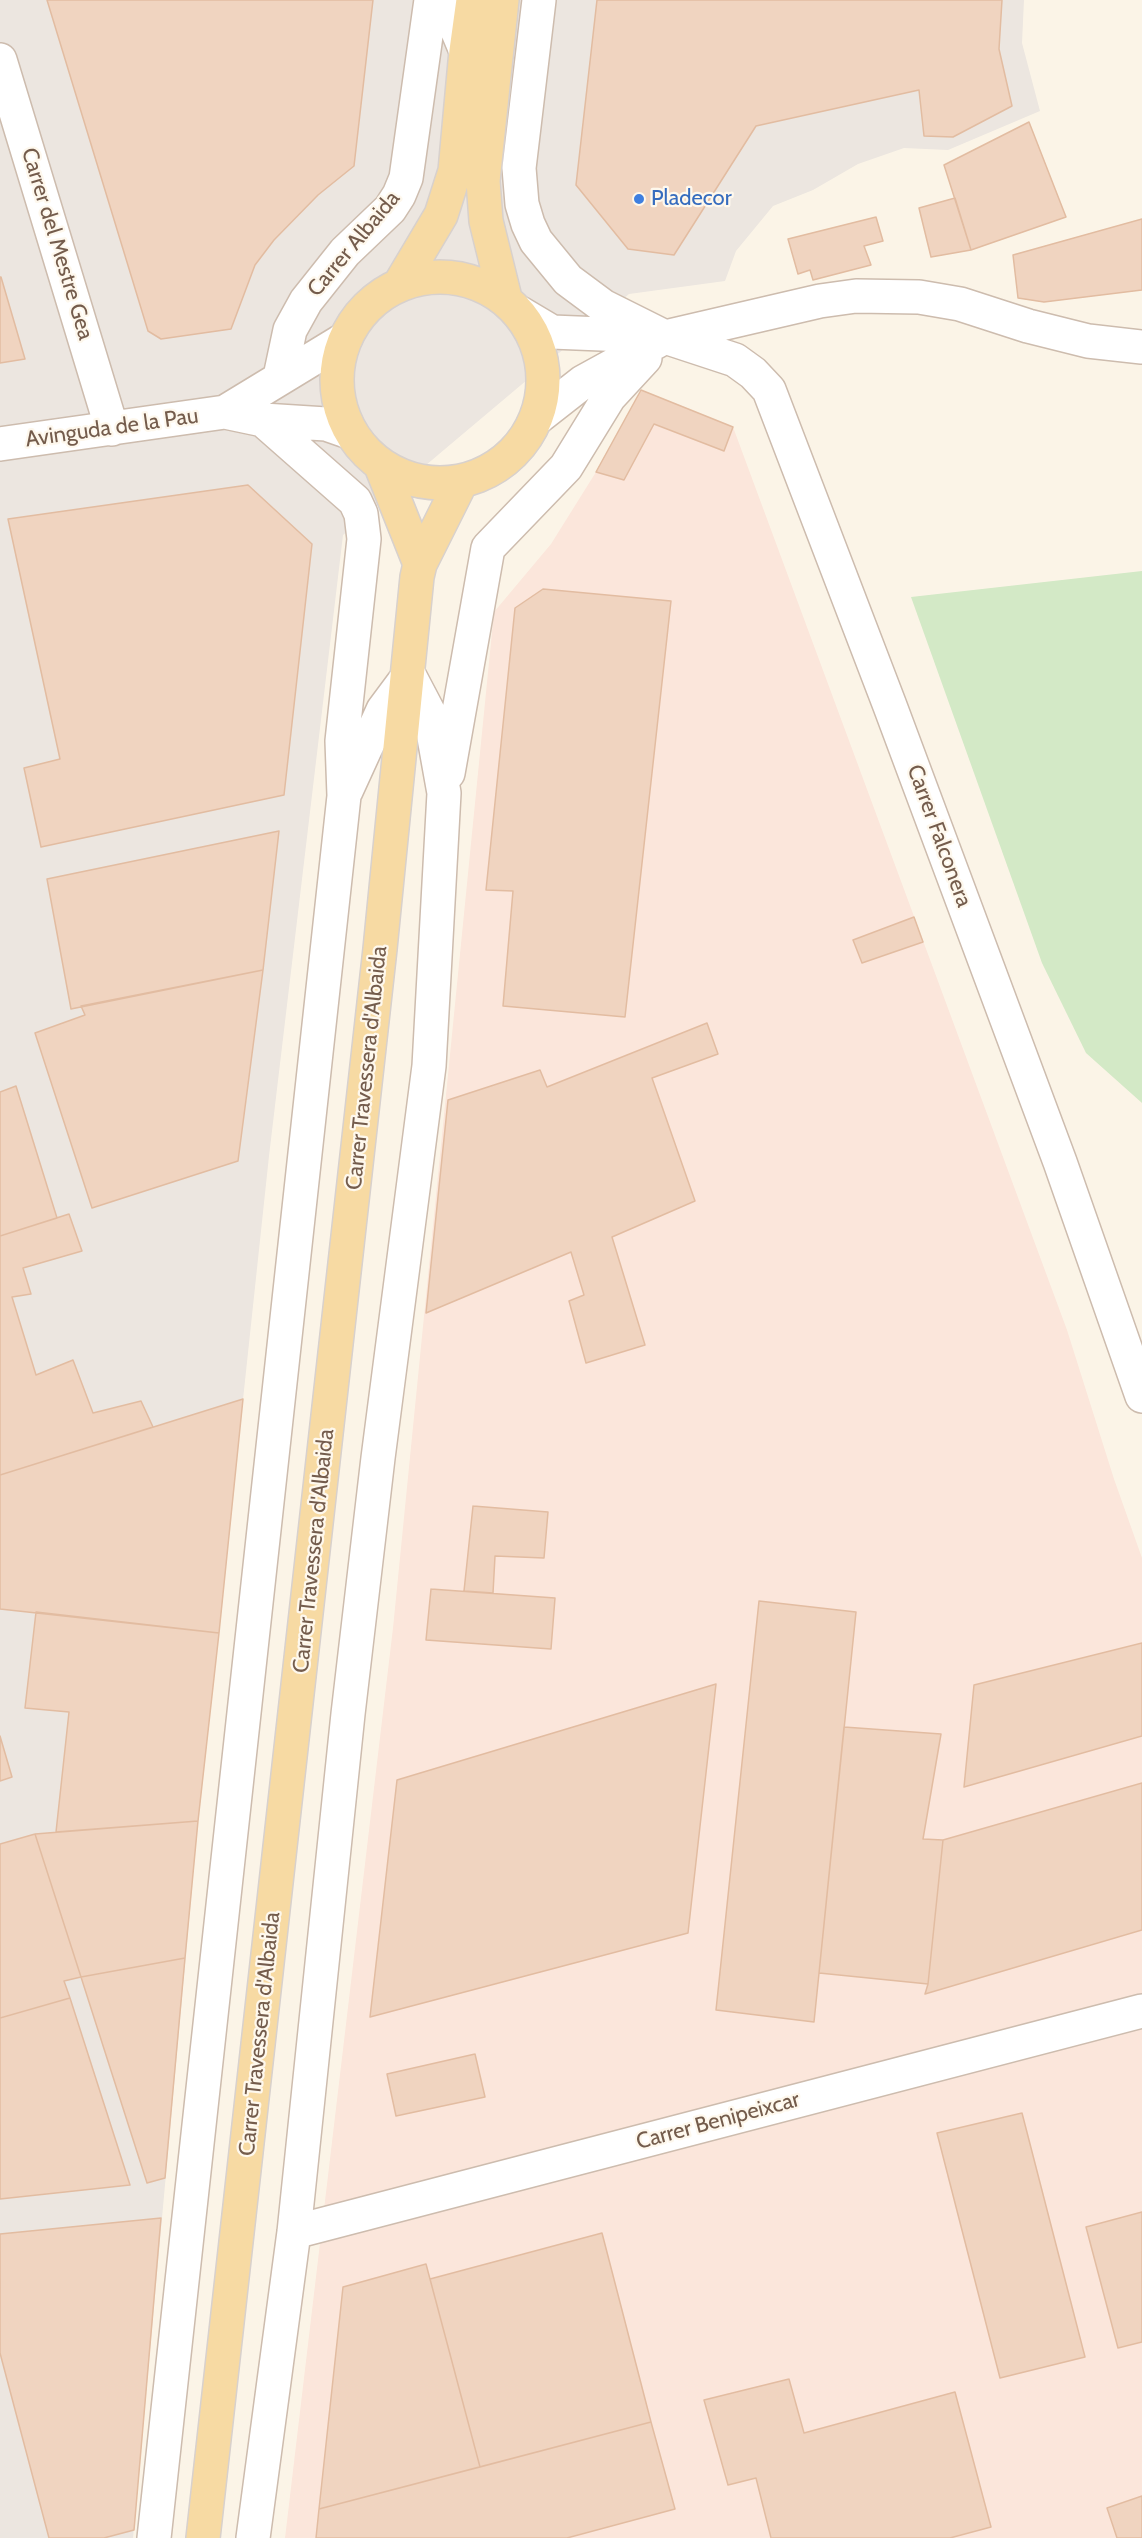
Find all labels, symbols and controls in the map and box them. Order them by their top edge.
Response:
street label: Carrer del Mestre Gea [15,145,99,343]
street label: Carrer Albaida [302,186,406,302]
place label: Pladecor [651,186,732,212]
marker: Pladecor [632,192,646,206]
street label: Avinguda de la Pau [24,403,200,453]
street label: Carrer Falconera [901,761,977,911]
street label: Carrer Travessera d'Albaida [341,945,393,1191]
street label: Carrer Travessera d'Albaida [288,1428,340,1674]
street label: Carrer Travessera d'Albaida [234,1911,286,2157]
street label: Carrer Benipeixcar [633,2087,803,2155]

